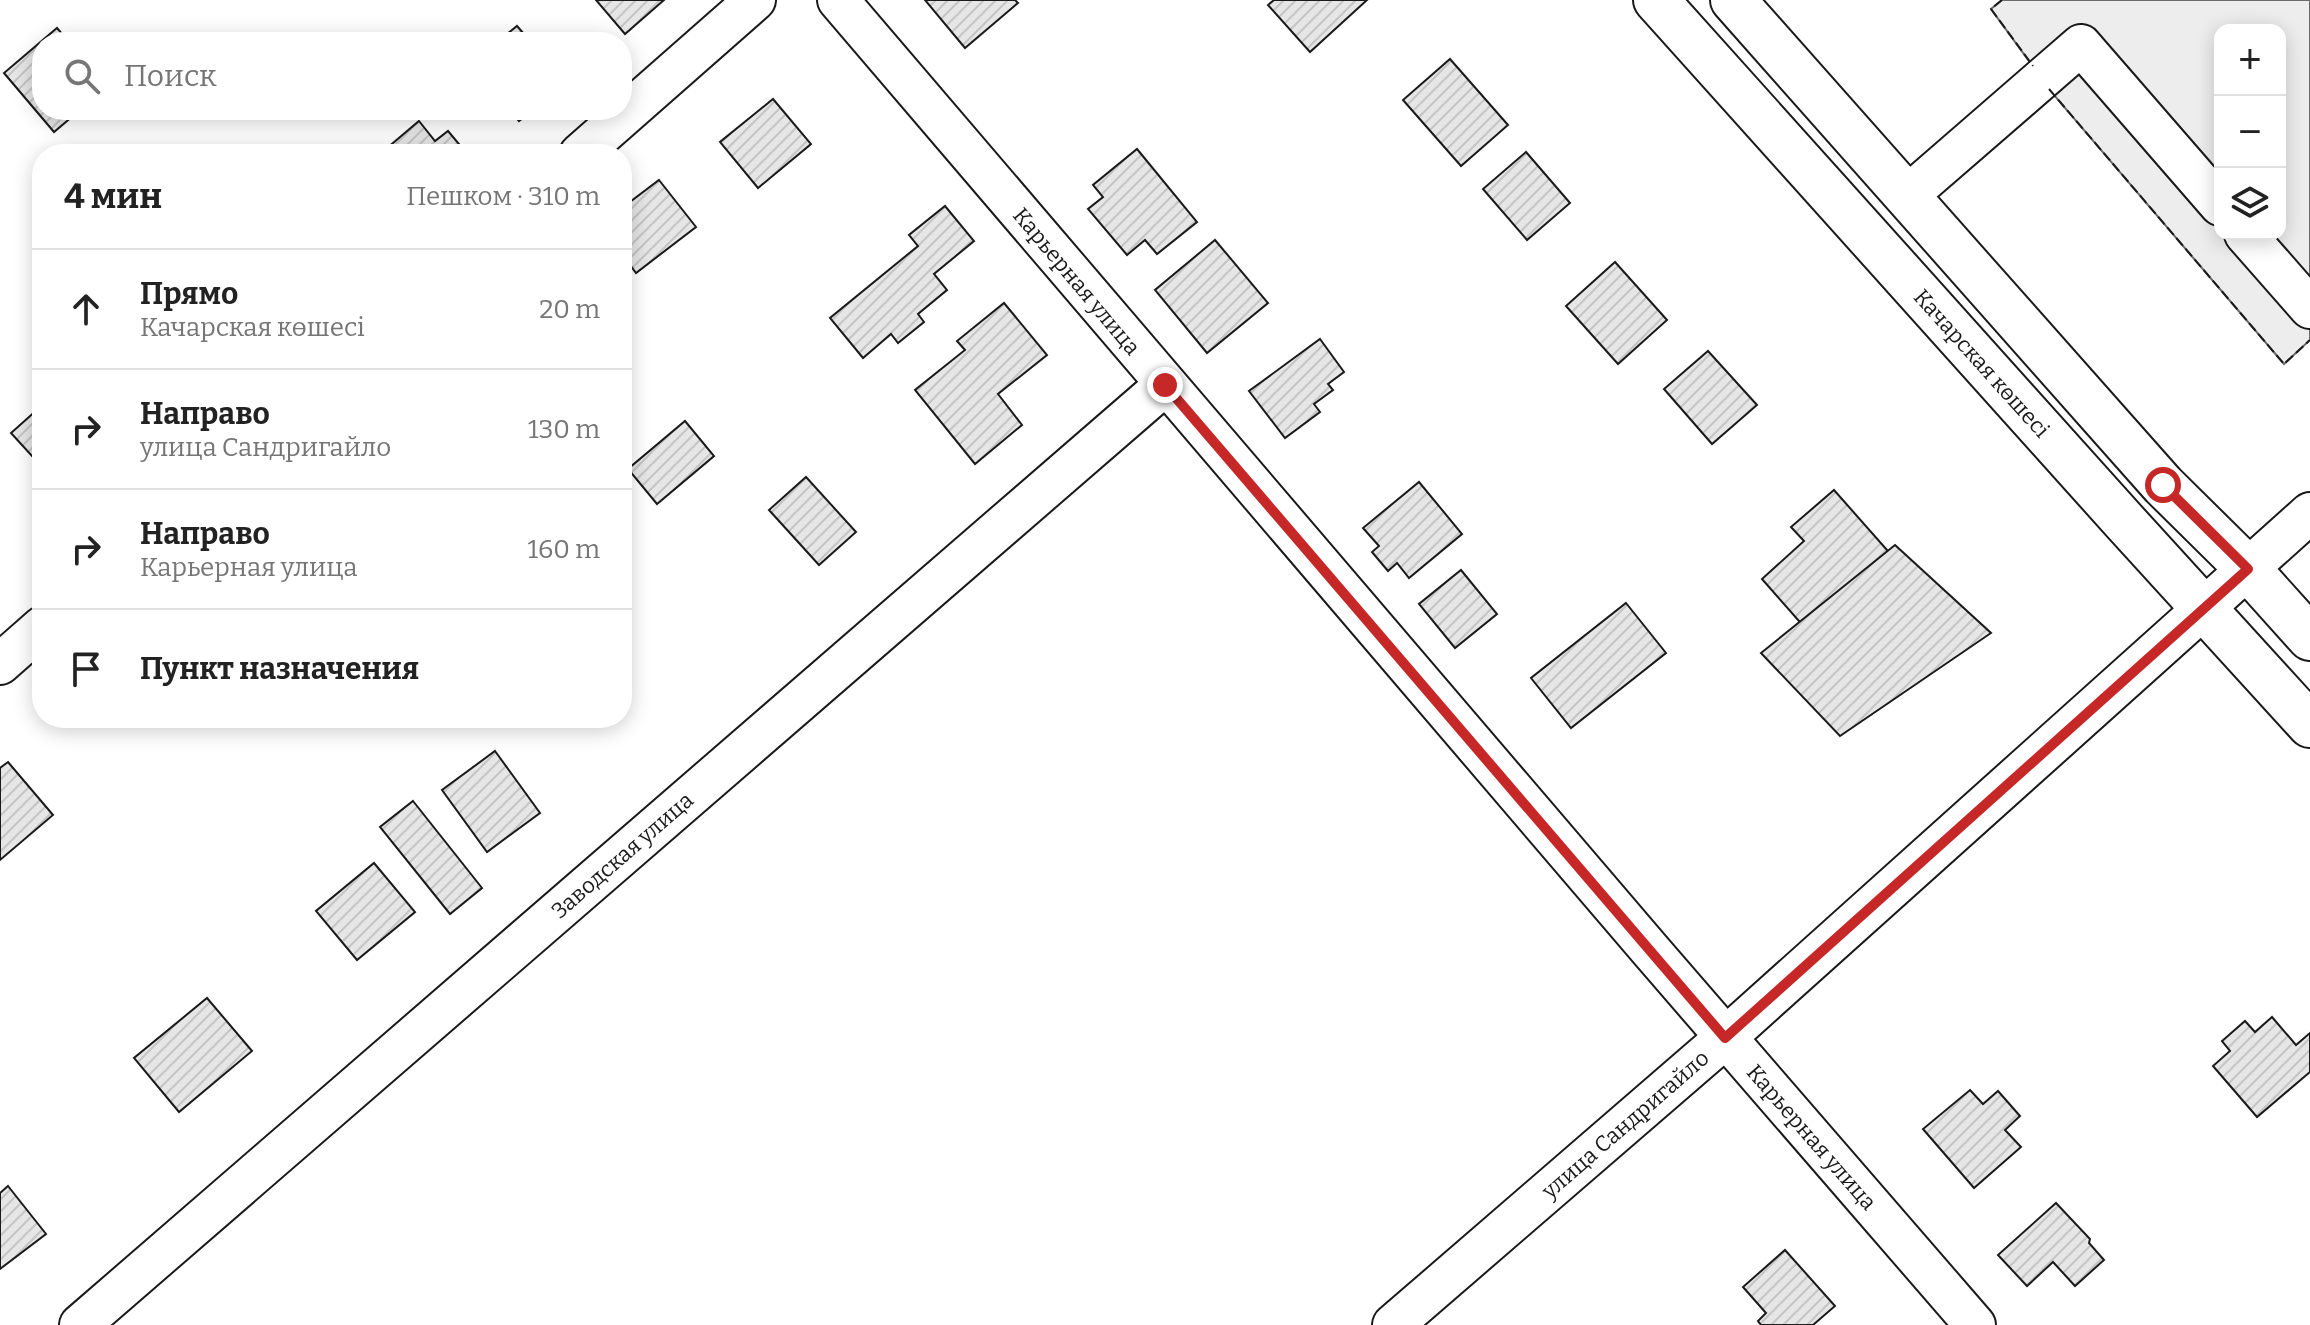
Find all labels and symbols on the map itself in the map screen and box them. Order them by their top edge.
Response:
street label: Карьерная улица [1007,202,1146,360]
street label: Качарская көшесі [1908,284,2056,443]
route end [1147,367,1183,403]
route start [2145,467,2181,503]
street label: Заводская улица [546,787,699,924]
street label: улица Сандригайло [1535,1044,1714,1205]
street label: Карьерная улица [1741,1059,1882,1216]

